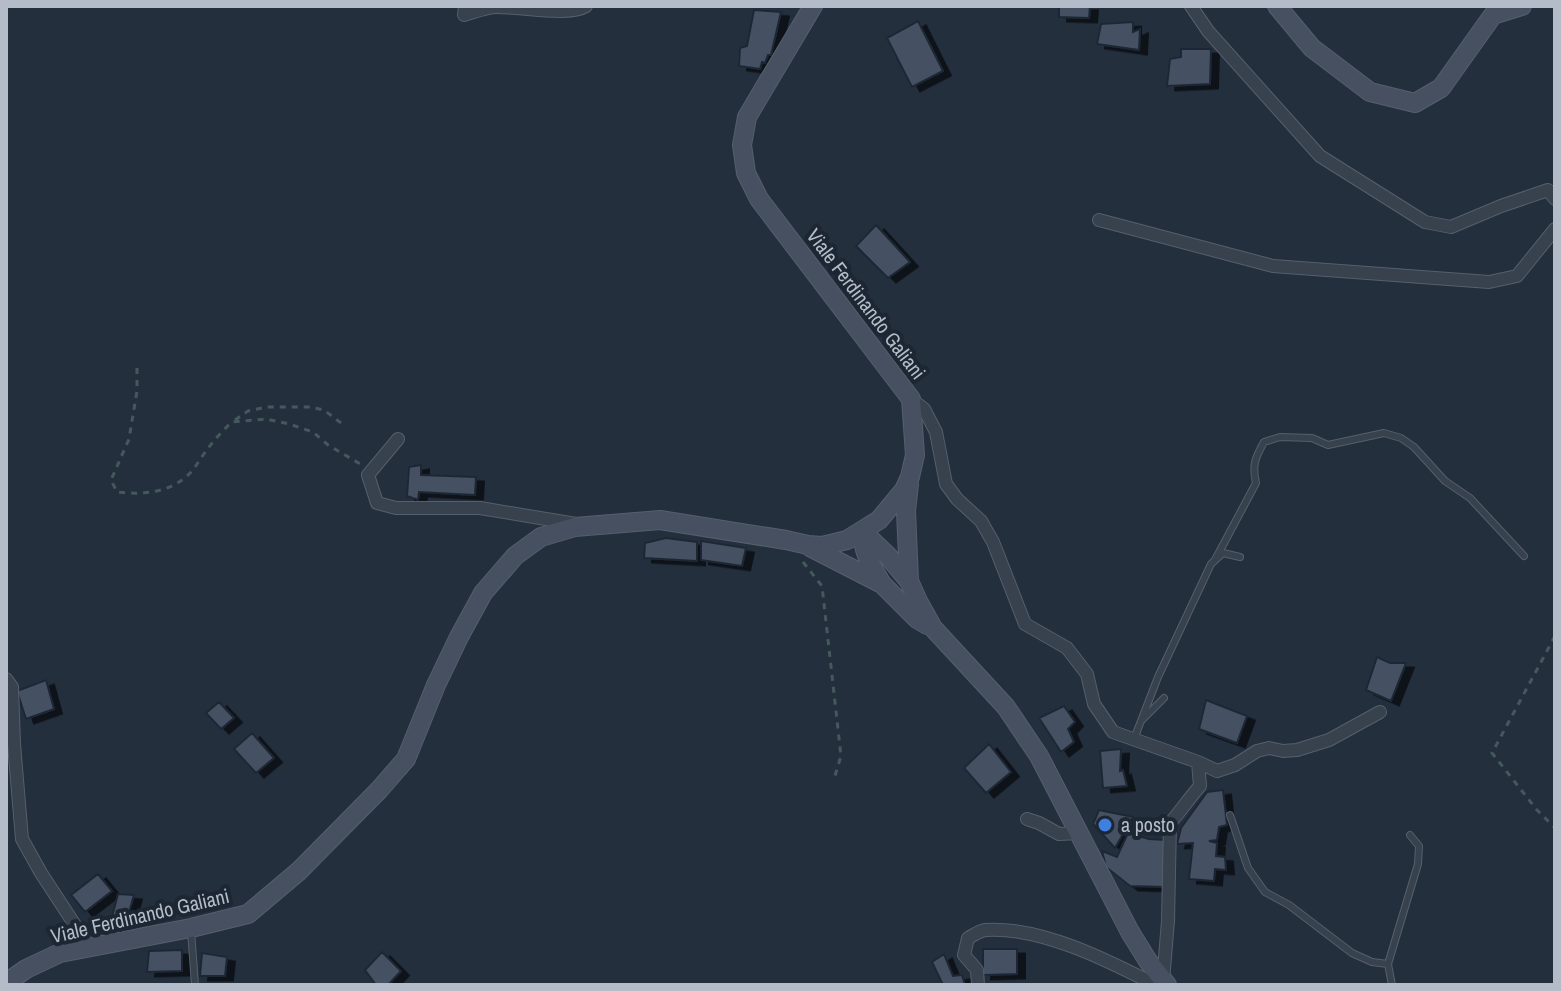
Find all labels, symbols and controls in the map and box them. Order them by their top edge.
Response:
street label: Viale Ferdinando Galiani [801,223,932,385]
place label: a posto [1121,811,1175,838]
marker: a posto [1096,816,1114,834]
street label: Viale Ferdinando Galiani [48,882,232,949]

